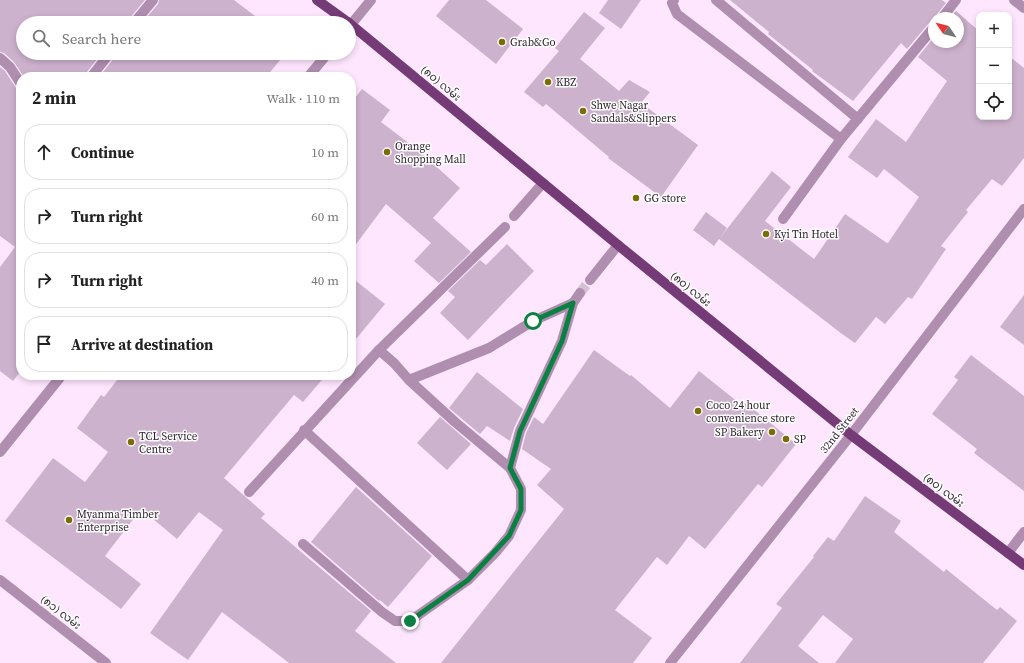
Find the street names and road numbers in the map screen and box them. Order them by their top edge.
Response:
street label: (၈၀) လမ်း [417,62,464,105]
street label: (၈၀) လမ်း [667,268,714,310]
street label: 32nd Street [817,404,862,457]
street label: (၈၀) လမ်း [920,470,968,511]
street label: (၈၁) လမ်း [37,592,84,633]

